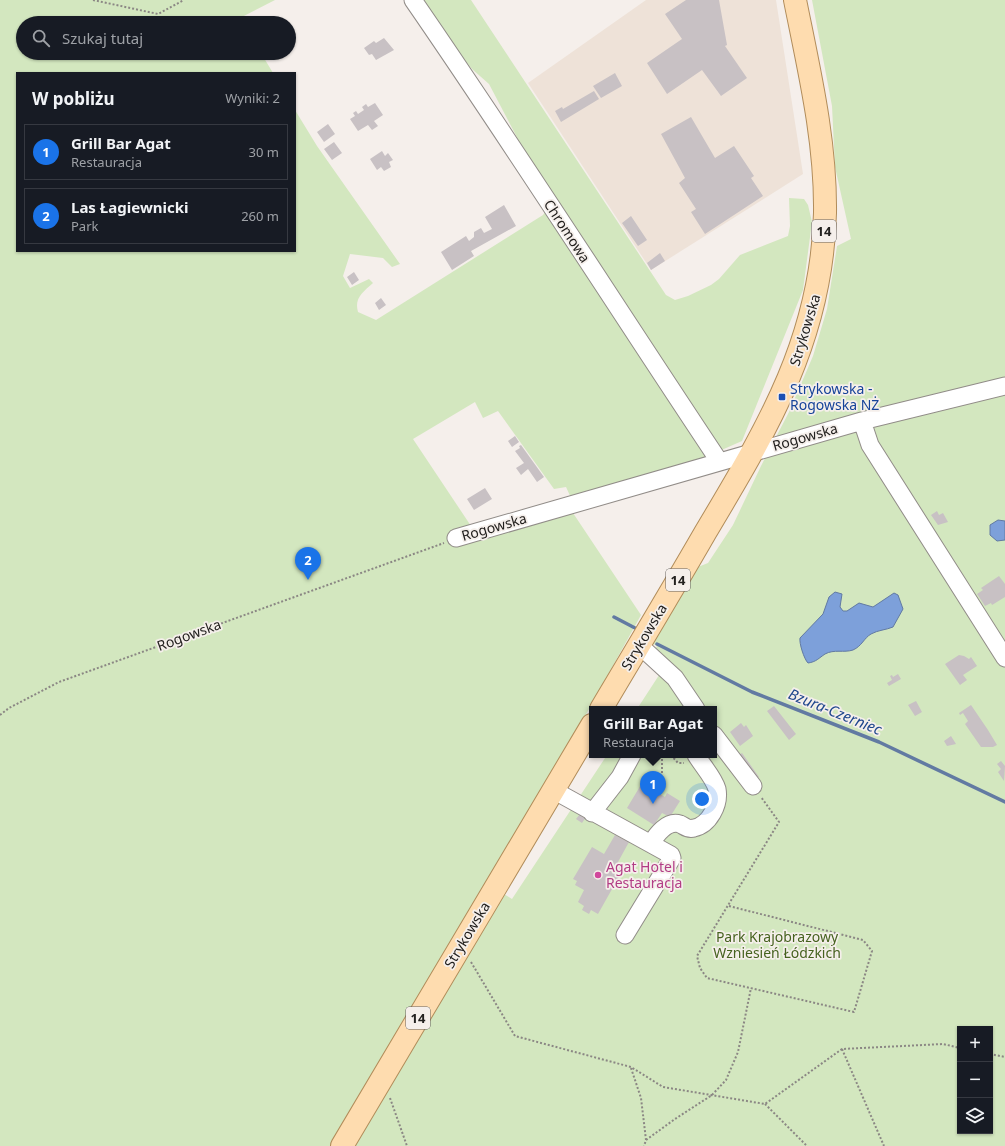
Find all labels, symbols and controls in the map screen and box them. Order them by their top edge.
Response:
search box [16,16,296,60]
icon: search [30,27,52,49]
text: Szukaj tutaj [62,28,143,48]
text: W pobliżu [32,87,115,110]
text: Wyniki: 2 [225,89,280,107]
text: Grill Bar Agat [71,133,171,153]
text: 1 [42,143,50,161]
text: 30 m [249,143,279,161]
text: Restauracja [71,153,142,171]
street label: Chromowa [540,196,595,266]
text: Las Łagiewnicki [71,197,188,217]
text: 2 [42,207,50,225]
text: 260 m [241,207,279,225]
text: Park [71,217,98,235]
road number: 14 [812,220,836,242]
street label: Strykowska [785,292,824,368]
place label: Strykowska - Rogowska NŻ [790,379,879,414]
marker: Strykowska - Rogowska NŻ [777,392,787,402]
street label: Rogowska [770,418,840,455]
street label: Rogowska [459,508,529,545]
pin: 2 [295,547,321,580]
road number: 14 [666,569,690,591]
street label: Strykowska [616,600,671,674]
street label: Rogowska [154,614,224,655]
water label: Bzura-Czerniec [786,683,885,739]
popup [589,706,717,758]
text: Grill Bar Agat [603,713,703,733]
text: Restauracja [603,733,674,751]
pin: 1 [640,771,666,804]
your location [692,789,712,809]
place label: Agat Hotel i Restauracja [606,857,683,892]
marker: Agat Hotel i Restauracja [593,870,603,880]
street label: Strykowska [439,898,494,972]
park label: Park Krajobrazowy Wzniesień Łódzkich [713,927,841,962]
road number: 14 [406,1007,430,1029]
map controls [957,1026,993,1134]
button: + [957,1026,993,1062]
button: − [957,1062,993,1098]
button: layers [957,1098,993,1134]

